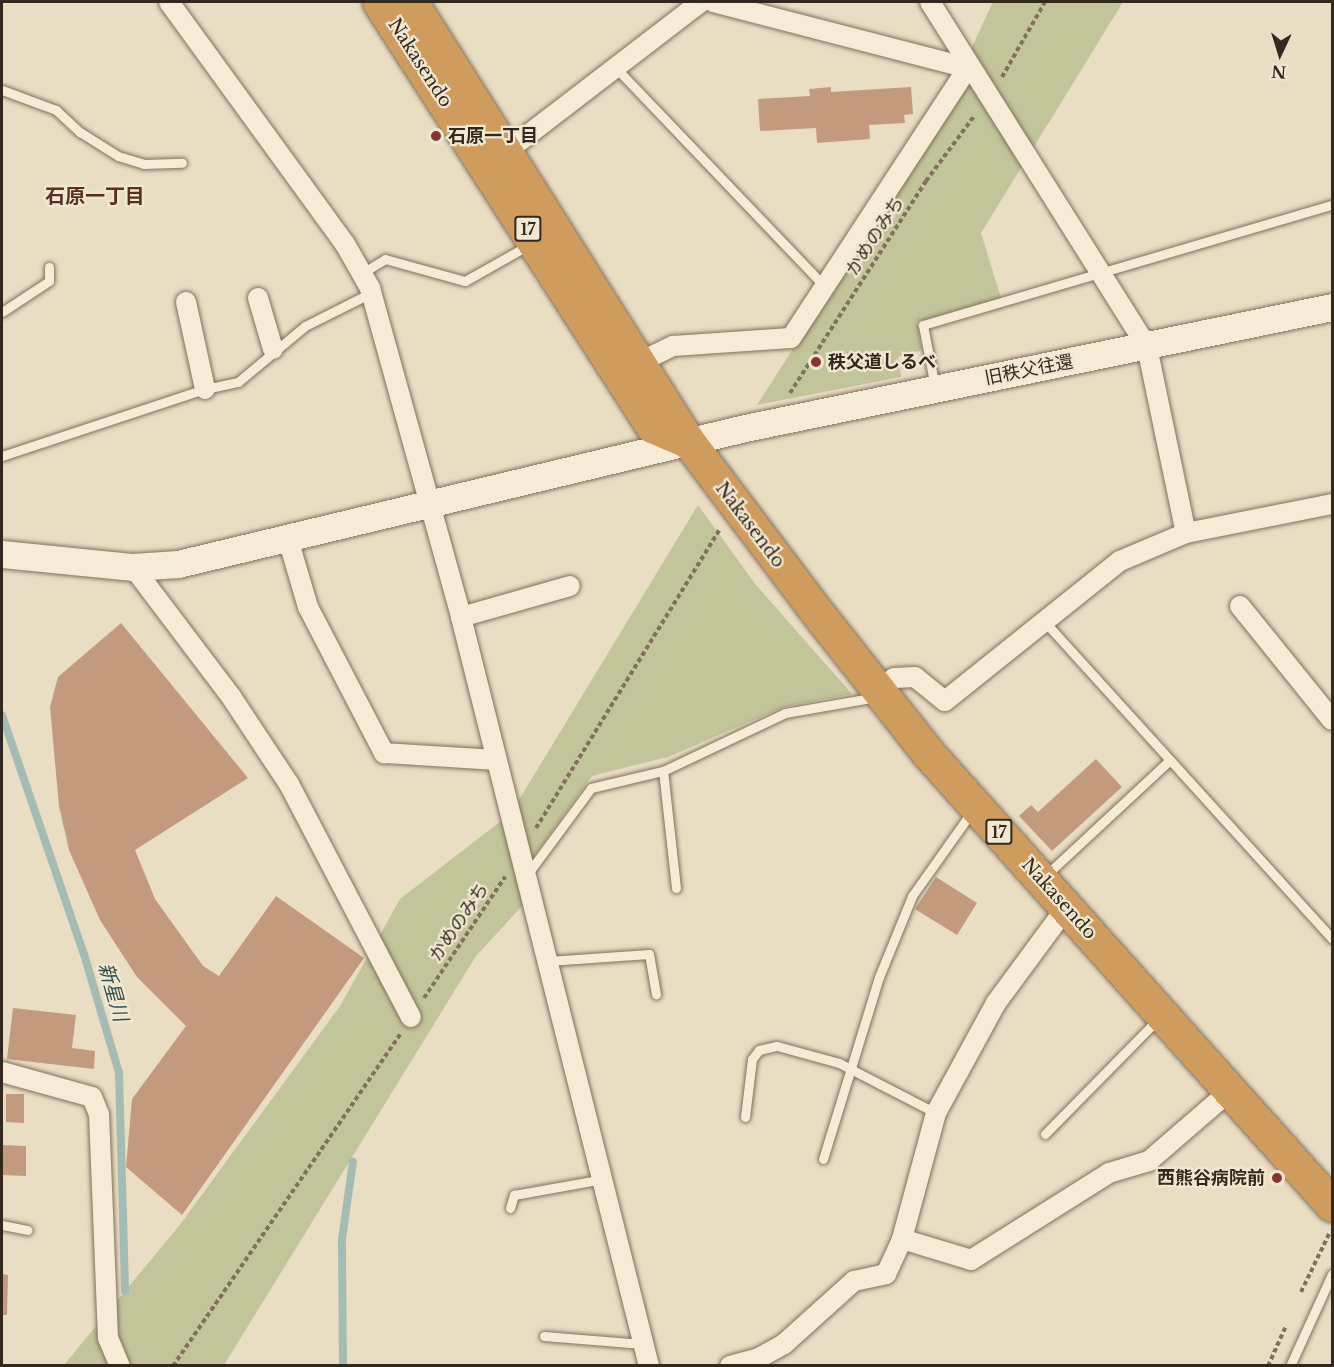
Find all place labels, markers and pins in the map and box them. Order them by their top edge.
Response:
place label: 石原一丁目 [448,125,538,147]
marker: 石原一丁目 [429,129,443,143]
place label: 秩父道しるべ [828,351,936,373]
marker: 秩父道しるべ [809,355,823,369]
place label: 西熊谷病院前 [1157,1167,1265,1189]
marker: 西熊谷病院前 [1270,1171,1284,1185]

